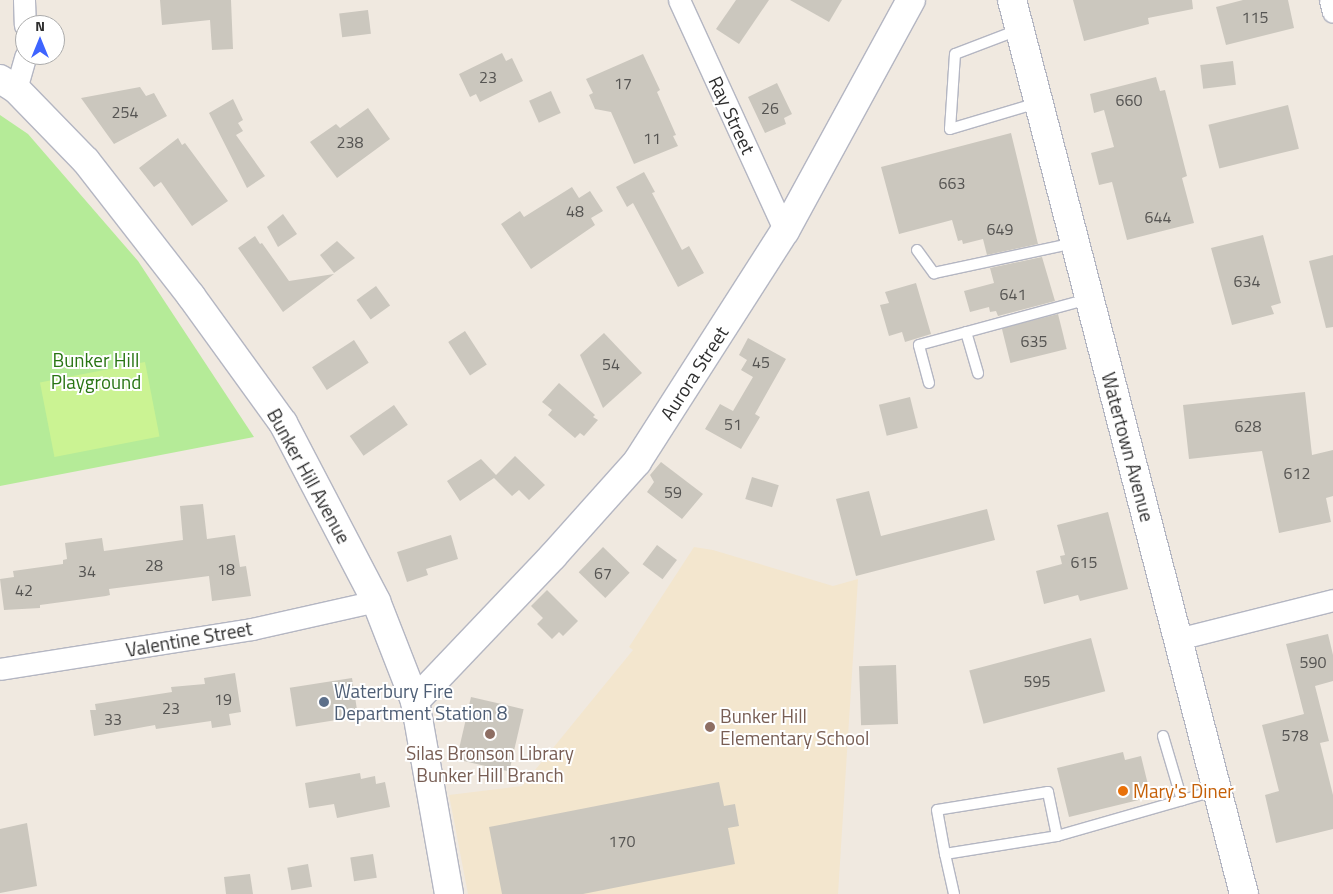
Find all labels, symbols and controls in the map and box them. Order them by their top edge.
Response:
house number: 115 [1242,7,1268,27]
north arrow [15,15,65,65]
text: N [35,15,45,36]
house number: 23 [479,67,497,87]
street label: Ray Street [704,72,760,158]
house number: 17 [614,73,632,93]
house number: 660 [1116,90,1142,110]
house number: 26 [761,98,779,118]
house number: 254 [112,102,138,122]
house number: 11 [643,128,661,148]
house number: 238 [337,132,363,152]
house number: 663 [939,173,965,193]
house number: 48 [566,201,584,221]
house number: 644 [1145,207,1171,227]
house number: 649 [987,219,1013,239]
house number: 634 [1234,271,1260,291]
house number: 641 [1000,284,1026,304]
street label: Aurora Street [655,322,733,424]
house number: 635 [1021,331,1047,351]
park label: Bunker Hill Playground [51,349,141,393]
house number: 45 [752,352,770,372]
house number: 54 [602,354,620,374]
street label: Watertown Avenue [1097,370,1159,524]
street label: Bunker Hill Avenue [263,405,355,547]
house number: 51 [724,414,742,434]
house number: 628 [1235,416,1261,436]
house number: 612 [1284,463,1310,483]
house number: 59 [664,482,682,502]
house number: 615 [1071,552,1097,572]
house number: 28 [145,555,163,575]
house number: 18 [217,559,235,579]
house number: 34 [78,561,96,581]
house number: 67 [594,563,612,583]
house number: 42 [15,580,33,600]
street label: Valentine Street [124,617,254,661]
house number: 590 [1300,652,1326,672]
house number: 595 [1024,671,1050,691]
place label: Waterbury Fire Department Station 8 [334,680,507,724]
house number: 19 [214,689,232,709]
marker: Waterbury Fire Department Station 8 [318,696,330,708]
house number: 23 [162,698,180,718]
place label: Bunker Hill Elementary School [720,705,869,749]
house number: 33 [104,709,122,729]
marker: Bunker Hill Elementary School [704,721,716,733]
house number: 578 [1282,725,1308,745]
marker: Silas Bronson Library Bunker Hill Branch [484,728,496,740]
place label: Silas Bronson Library Bunker Hill Branch [406,742,574,786]
place label: Mary's Diner [1133,780,1234,802]
marker: Mary's Diner [1117,785,1129,797]
house number: 170 [609,831,635,851]

